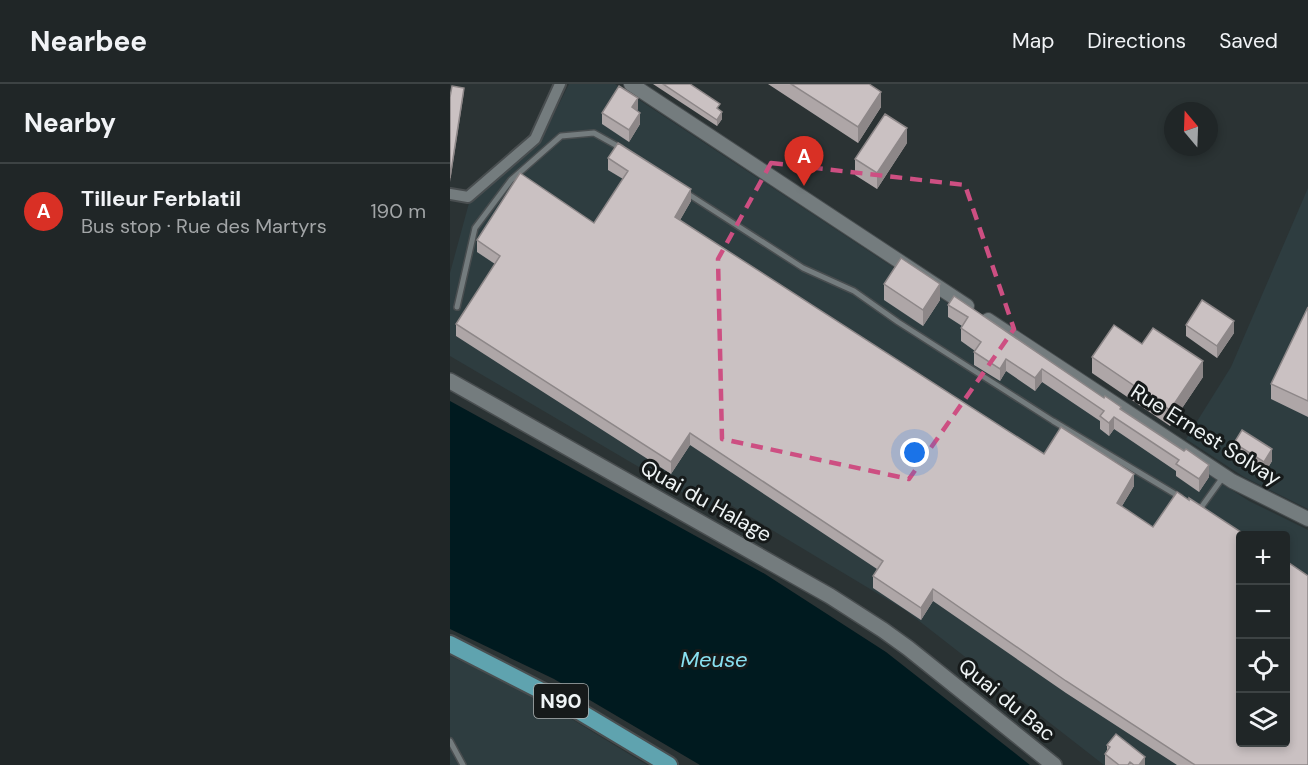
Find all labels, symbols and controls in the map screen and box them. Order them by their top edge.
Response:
text: Nearbee [30,23,147,60]
text: Map [1012,27,1054,55]
text: Directions [1087,27,1186,55]
text: Saved [1219,27,1278,55]
north arrow [1164,102,1218,156]
text: Nearby [24,106,116,140]
pin: A [784,136,824,186]
text: Tilleur Ferblatil [81,184,241,213]
text: A [36,198,51,224]
text: 190 m [370,198,426,224]
text: Bus stop · Rue des Martyrs [81,213,327,239]
street label: Rue Ernest Solvay [1126,378,1287,493]
your location [900,438,929,467]
street label: Quai du Halage [635,453,777,549]
map controls [1236,531,1290,747]
button: + [1236,531,1290,585]
button: − [1236,585,1290,639]
button: locate [1236,639,1290,693]
water label: Meuse [681,645,747,674]
street label: Quai du Bac [953,652,1061,748]
road number: N90 [534,684,588,718]
button: layers [1236,693,1290,747]

